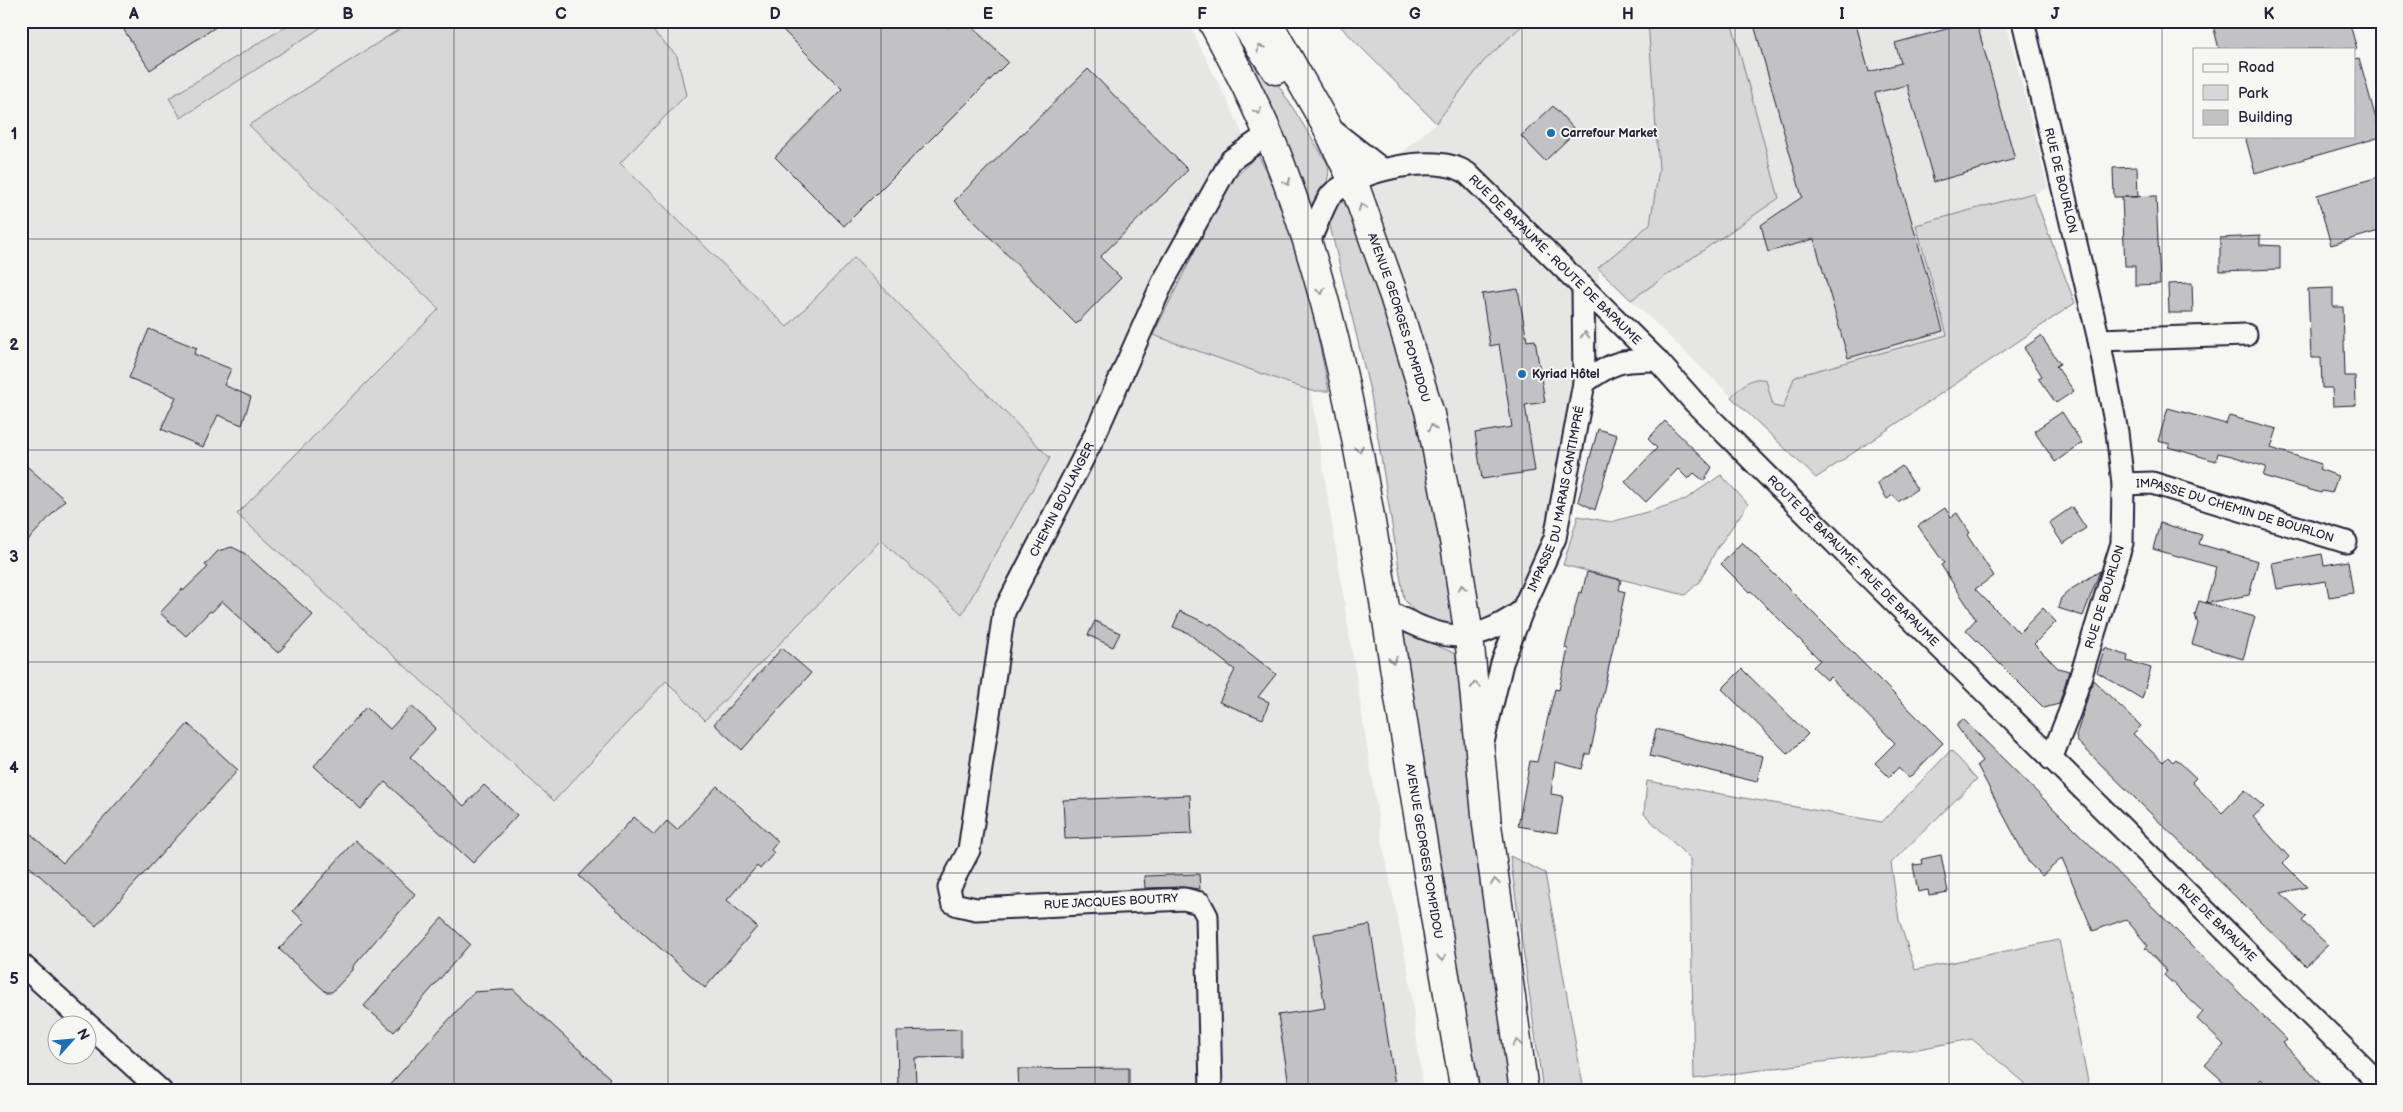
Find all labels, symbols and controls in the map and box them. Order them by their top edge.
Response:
text: A [128,5,139,24]
text: B [342,5,354,24]
text: C [555,5,567,24]
text: D [769,5,781,24]
text: E [983,5,993,24]
text: F [1197,5,1207,24]
text: G [1409,5,1421,24]
text: H [1622,5,1634,24]
text: I [1839,5,1845,24]
text: J [2051,5,2060,24]
text: K [2264,5,2275,24]
one-way arrow [1257,45,1267,54]
legend [2193,48,2356,138]
text: Road [2238,58,2274,77]
text: Park [2238,84,2269,103]
one-way arrow [1251,106,1262,115]
text: Building [2238,108,2293,127]
text: 1 [11,125,17,144]
place label: Carrefour Market [1561,126,1657,141]
street label: RUE DE BOURLON [2041,126,2081,235]
marker: Carrefour Market [1545,127,1557,139]
street label: RUE DE BAPAUME - ROUTE DE BAPAUME [1466,171,1644,348]
one-way arrow [1281,177,1291,186]
one-way arrow [1358,203,1368,211]
street label: AVENUE GEORGES POMPIDOU [1365,231,1434,404]
one-way arrow [1315,287,1325,295]
one-way arrow [1580,331,1590,338]
text: 2 [9,336,19,355]
place label: Kyriad Hôtel [1532,367,1600,382]
marker: Kyriad Hôtel [1516,368,1528,380]
street label: IMPASSE DU MARAIS CANTIMPRÉ [1524,404,1587,594]
one-way arrow [1428,424,1438,433]
street label: CHEMIN BOULANGER [1026,439,1098,559]
one-way arrow [1354,444,1364,453]
street label: ROUTE DE BAPAUME - RUE DE BAPAUME [1764,472,1942,650]
street label: IMPASSE DU CHEMIN DE BOURLON [2136,475,2336,545]
street label: RUE DE BOURLON [2082,543,2128,651]
text: 3 [9,548,19,567]
one-way arrow [1457,584,1467,592]
one-way arrow [1388,655,1398,664]
one-way arrow [1470,681,1481,689]
text: 4 [9,759,19,778]
street label: AVENUE GEORGES POMPIDOU [1402,763,1446,940]
one-way arrow [1490,877,1501,885]
street label: RUE DE BAPAUME [2175,880,2260,965]
street label: RUE JACQUES BOUTRY [1043,891,1180,913]
one-way arrow [1436,955,1447,963]
text: 5 [9,970,19,989]
north arrow [48,1014,98,1064]
text: N [73,1026,93,1043]
one-way arrow [1513,1038,1523,1047]

